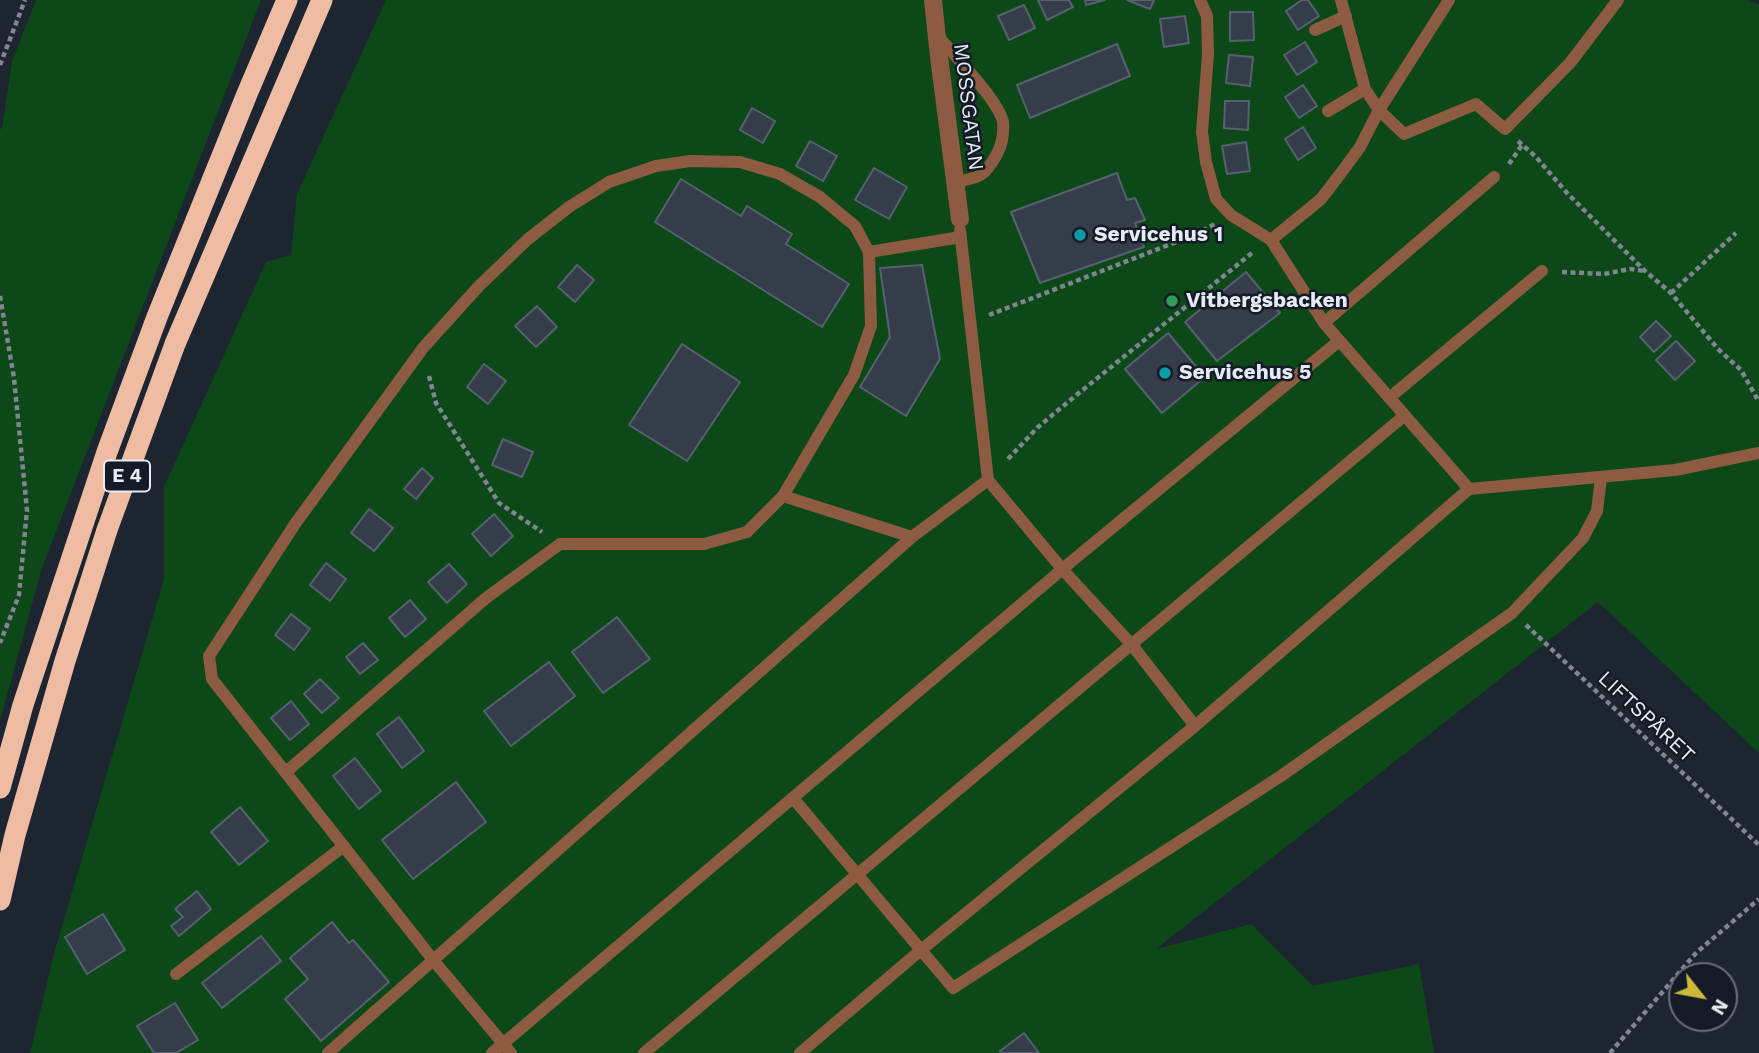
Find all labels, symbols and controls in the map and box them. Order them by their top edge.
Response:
street label: MOSSGATAN [948,42,988,172]
place label: Servicehus 1 [1094,222,1223,248]
marker: Servicehus 1 [1072,227,1088,243]
place label: Vitbergsbacken [1186,288,1348,314]
marker: Vitbergsbacken [1164,293,1180,309]
place label: Servicehus 5 [1179,360,1311,386]
marker: Servicehus 5 [1157,365,1173,381]
road number: E 4 [104,461,150,491]
street label: LIFTSPÅRET [1592,666,1700,768]
north arrow [1668,962,1738,1032]
text: N [1706,995,1733,1019]

